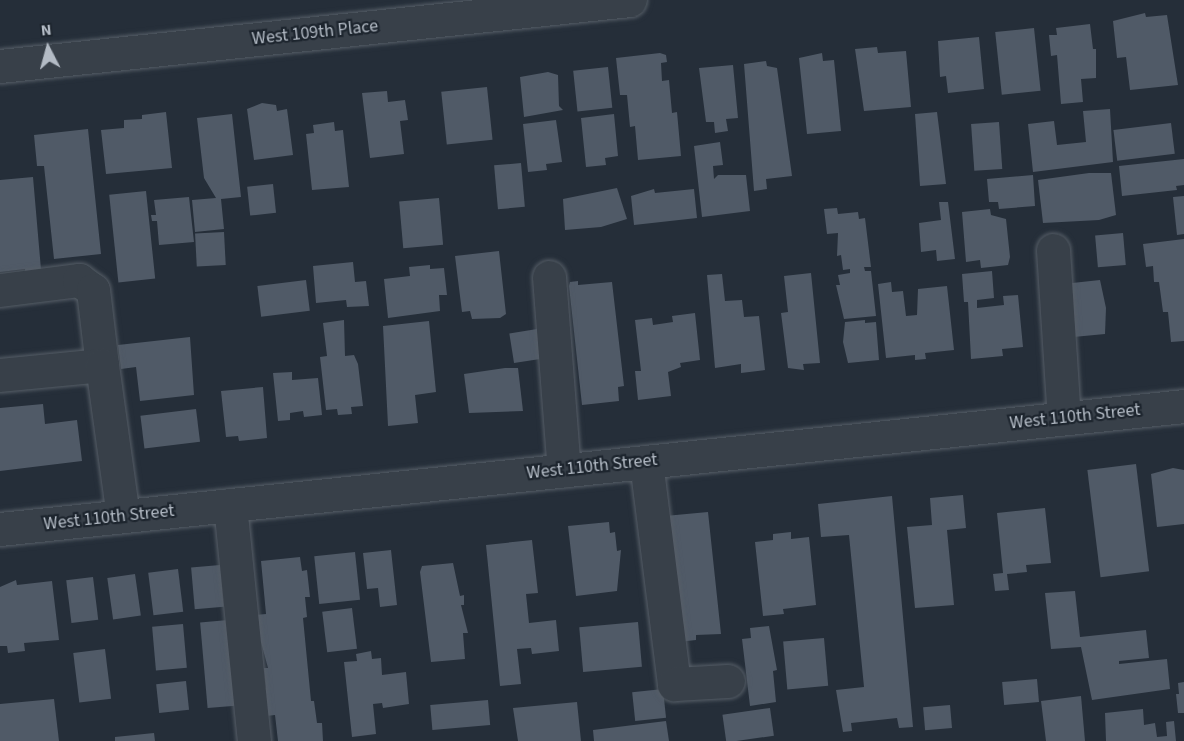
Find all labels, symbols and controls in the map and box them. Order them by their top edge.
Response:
street label: West 109th Place [251,16,379,50]
north arrow [18,18,78,78]
text: N [40,19,53,42]
street label: West 110th Street [1009,399,1141,435]
street label: West 110th Street [526,449,658,485]
street label: West 110th Street [43,500,175,536]

